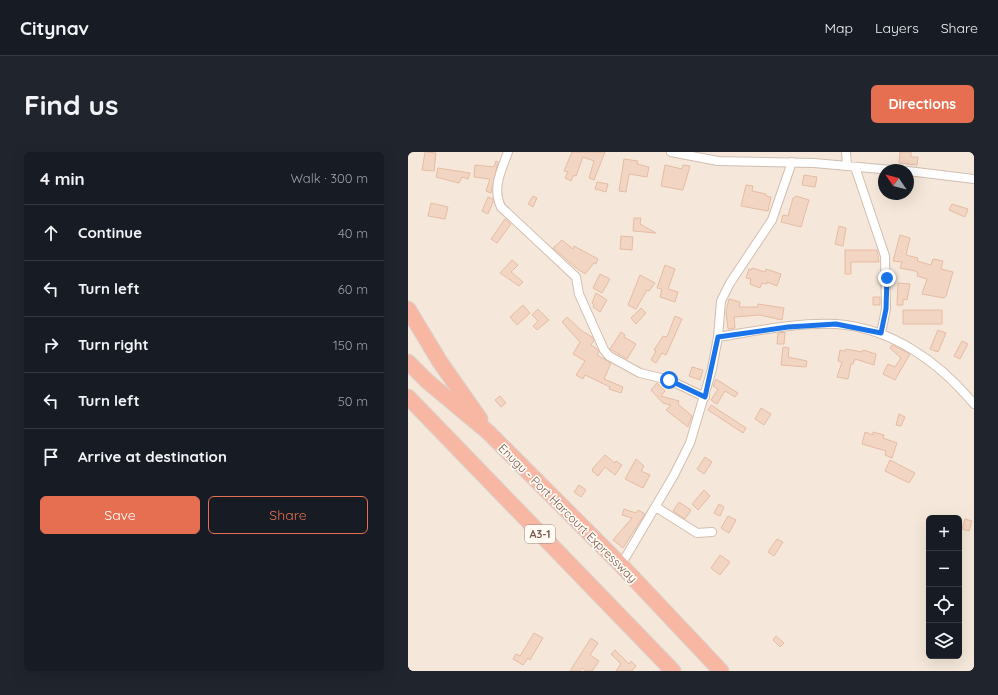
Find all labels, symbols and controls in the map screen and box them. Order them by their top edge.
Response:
text: Citynav [20,16,89,40]
text: Map [824,19,853,37]
text: Layers [875,19,919,37]
text: Share [941,19,978,37]
button: Directions [871,85,974,123]
text: Find us [24,87,118,122]
north arrow [878,164,914,200]
text: 4 min [40,168,85,189]
text: Walk · 300 m [290,170,368,186]
icon: ahead [40,222,62,244]
text: Continue [78,223,142,242]
text: 40 m [338,225,368,241]
route end [878,269,896,287]
icon: left [40,278,62,300]
text: Turn left [78,279,140,298]
text: 60 m [338,281,368,297]
icon: right [40,334,62,356]
text: Turn right [78,335,149,354]
text: 150 m [333,337,368,353]
route start [660,371,678,389]
icon: left [40,390,62,412]
text: Turn left [78,391,140,410]
text: 50 m [338,393,368,409]
street label: Enugu - Port Harcourt Expressway [495,440,641,586]
icon: arrive [40,446,62,468]
text: Arrive at destination [78,447,227,466]
button: Save [40,496,200,534]
button: Share [208,496,368,534]
map controls [926,515,962,659]
button: + [926,515,962,551]
road number: A3-1 [525,525,555,543]
button: − [926,551,962,587]
button: locate [926,587,962,623]
button: layers [926,623,962,659]

